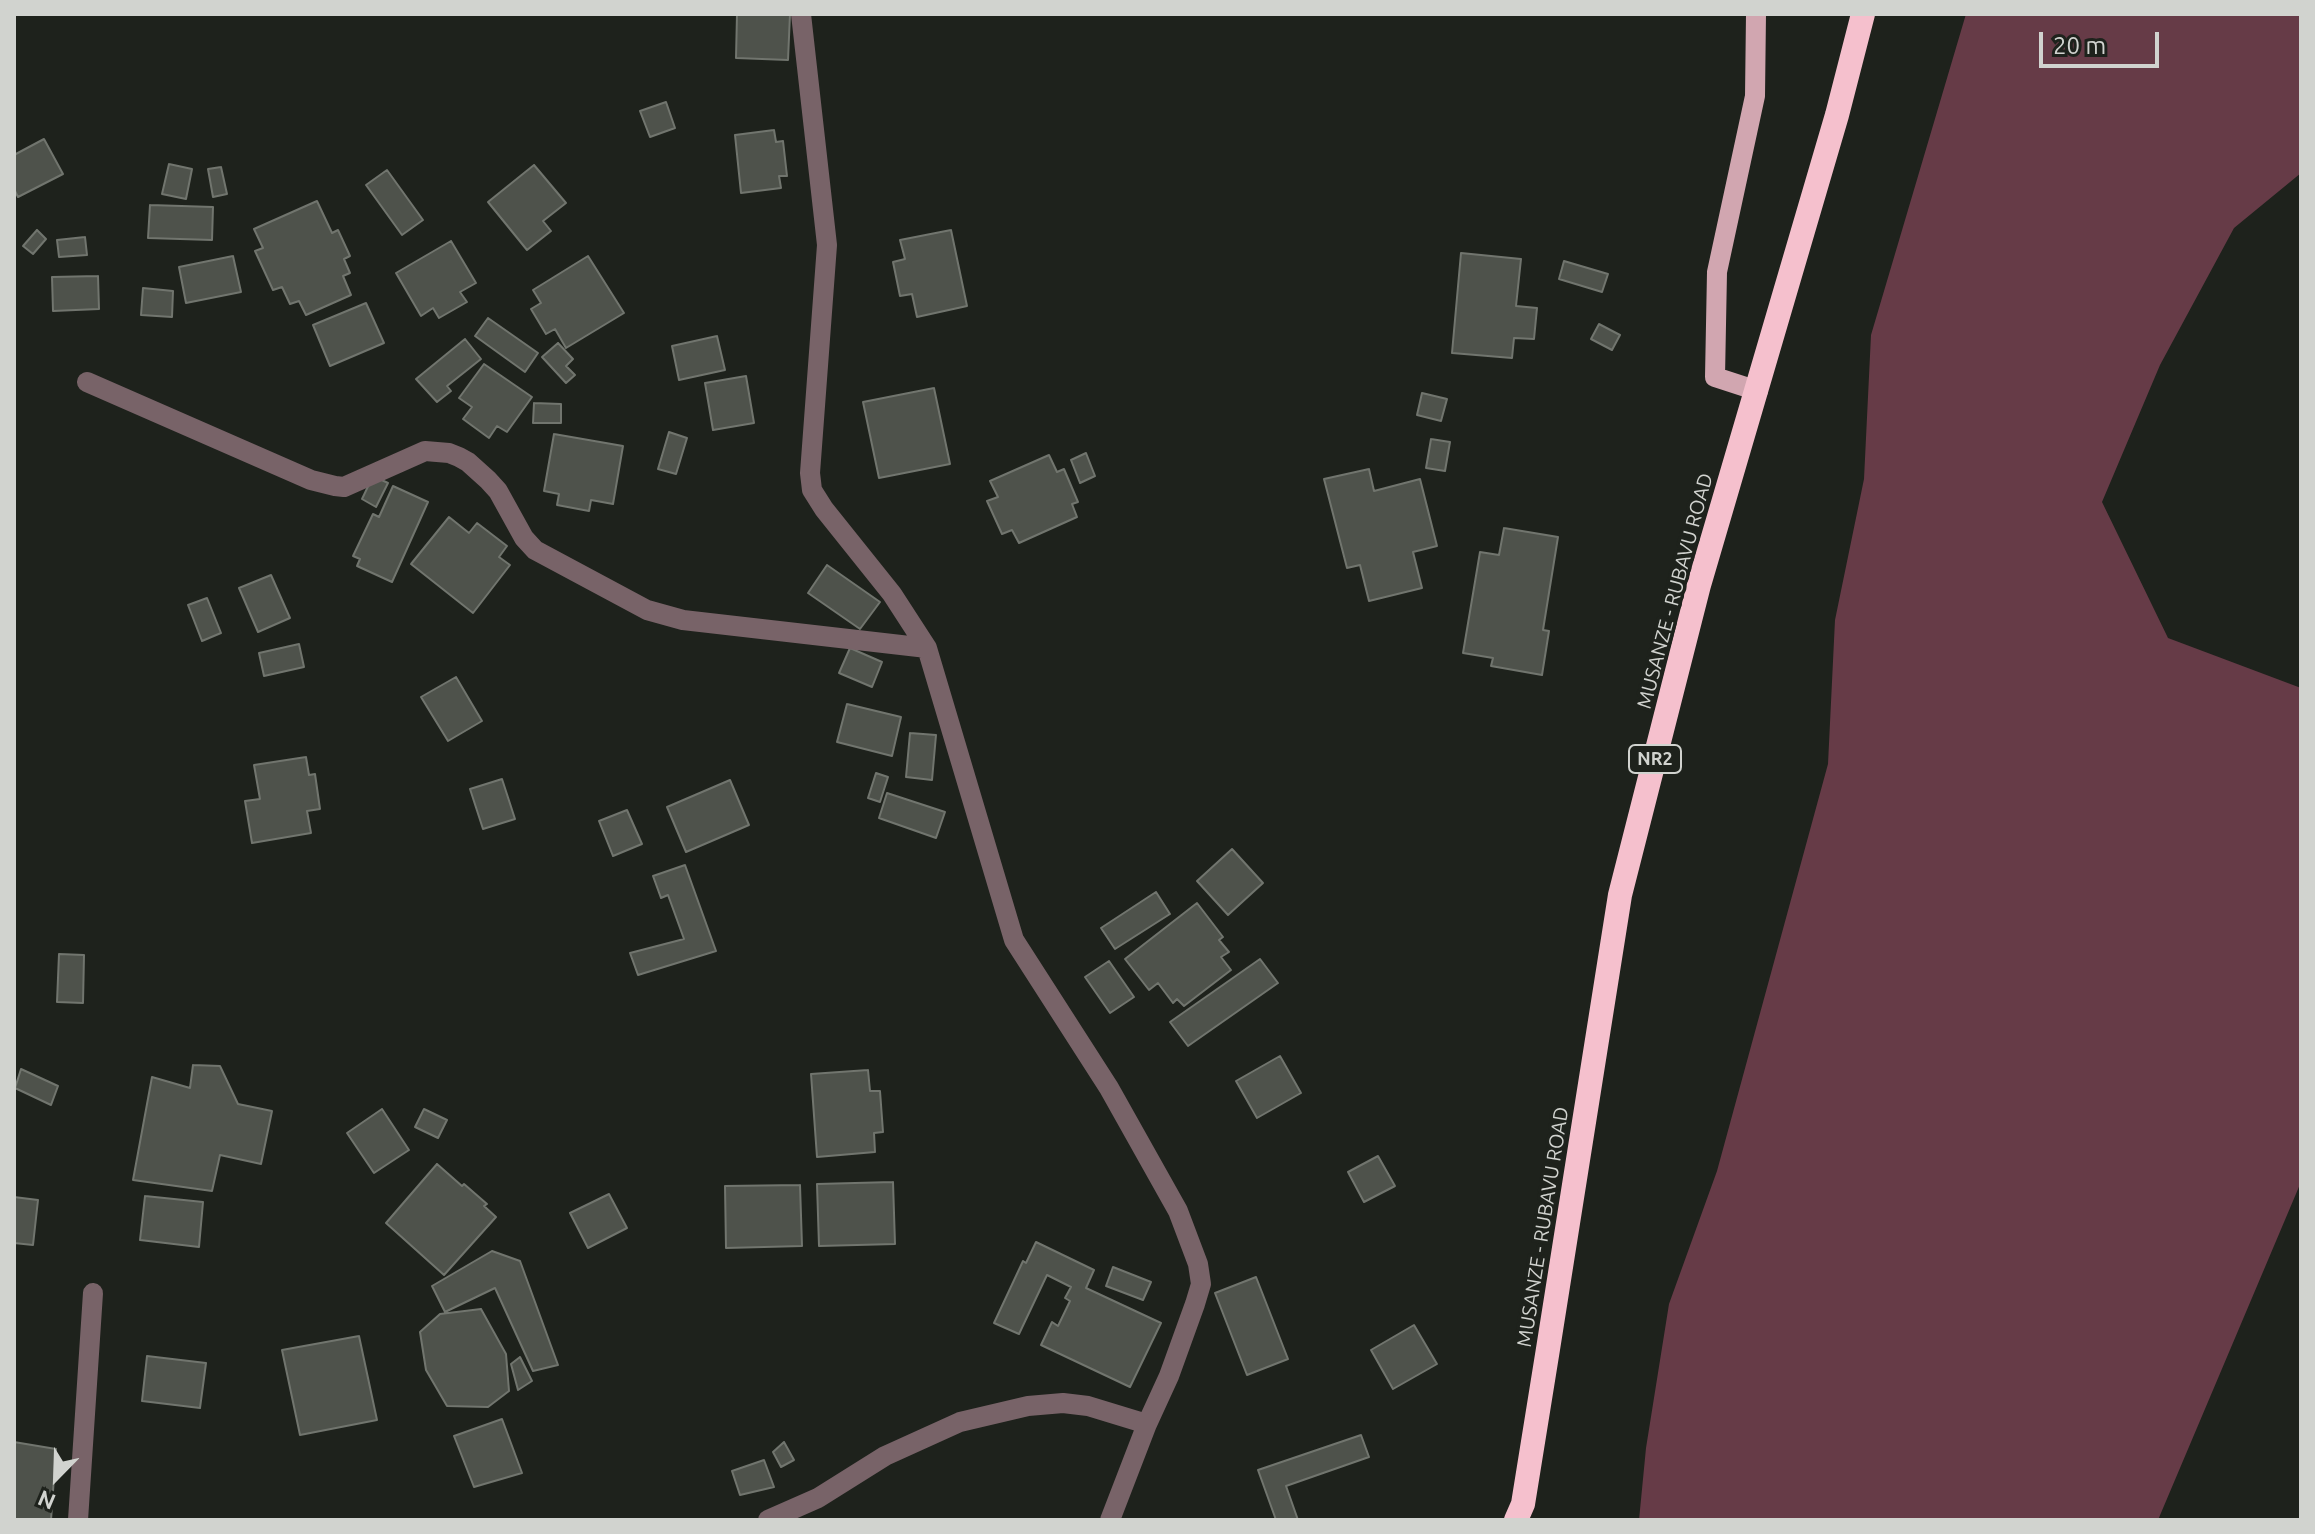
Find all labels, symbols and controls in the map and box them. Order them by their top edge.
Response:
scale bar [2043,16,2163,66]
text: 20 m [2053,32,2106,59]
street label: MUSANZE - RUBAVU ROAD [1632,471,1718,711]
road number: NR2 [1629,745,1681,773]
street label: MUSANZE - RUBAVU ROAD [1512,1105,1574,1349]
north arrow [16,1438,96,1518]
text: N [34,1486,59,1515]

